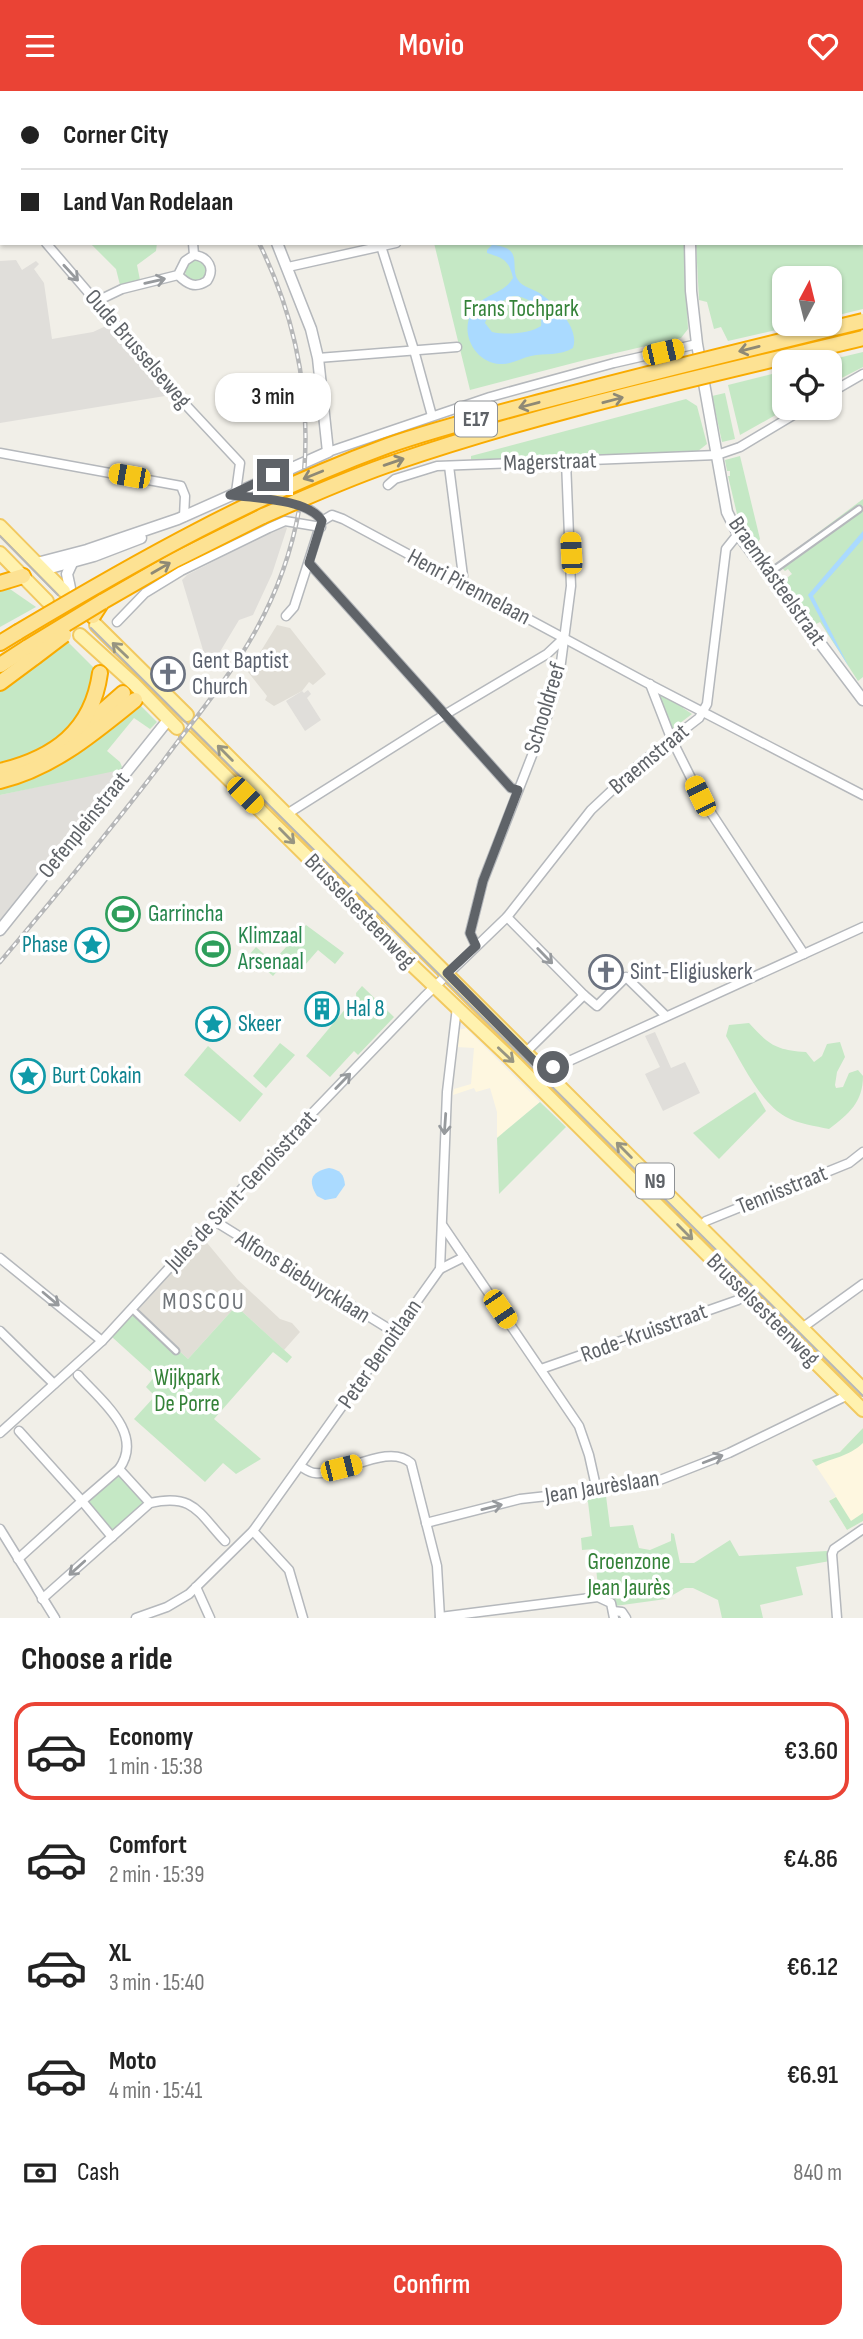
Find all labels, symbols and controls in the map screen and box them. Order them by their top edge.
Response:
text: Movio [398,26,465,65]
icon: menu [21,27,59,65]
icon: heart [804,27,842,65]
text: Corner City [63,120,169,151]
text: Land Van Rodelaan [63,187,233,218]
one-way arrow [62,264,79,281]
north arrow [772,266,842,336]
map controls [772,266,842,420]
one-way arrow [143,273,166,287]
street label: Oude Brusselseweg [79,284,197,414]
park label: Frans Tochpark [463,295,579,323]
car [641,337,686,367]
one-way arrow [738,343,761,356]
button: locate [772,350,842,420]
callout: 3 min [215,373,331,423]
text: 3 min [251,383,295,411]
one-way arrow [601,393,624,406]
one-way arrow [518,399,540,412]
road number: E17 [455,401,497,437]
street label: Magerstraat [503,446,597,478]
one-way arrow [383,455,405,467]
route end [257,459,289,491]
car [107,462,152,490]
one-way arrow [302,470,324,483]
street label: Braemkasteelstraat [722,511,832,651]
car [560,531,583,575]
street label: Henri Pirennelaan [403,543,535,631]
one-way arrow [151,561,171,575]
one-way arrow [112,642,129,659]
place label: Gent Baptist Church [192,647,289,701]
church icon: Gent Baptist Church [149,655,187,693]
street label: Schooldreef [518,659,572,757]
street label: Braemstraat [603,718,695,800]
one-way arrow [216,744,233,761]
street label: Oefenpleinstraat [32,766,136,884]
car [223,773,268,817]
car [682,773,719,819]
one-way arrow [278,828,295,845]
street label: Brusselsesteenweg [298,848,422,974]
sports icon: Garrincha [104,895,142,933]
place label: Garrincha [148,900,223,928]
place label: Klimzaal Arsenaal [237,922,304,976]
place icon: Phase [73,926,111,964]
sports icon: Klimzaal Arsenaal [194,930,232,968]
place label: Phase [22,931,68,959]
one-way arrow [537,948,554,965]
church icon: Sint-Eligiuskerk [587,953,625,991]
place label: Sint-Eligiuskerk [630,958,753,986]
building icon: Hal 8 [303,990,341,1028]
place label: Hal 8 [346,995,385,1023]
place icon: Skeer [194,1005,232,1043]
place label: Skeer [238,1010,282,1038]
one-way arrow [497,1046,514,1063]
route start [537,1051,569,1083]
place icon: Burt Cokain [9,1057,47,1095]
place label: Burt Cokain [52,1062,142,1090]
one-way arrow [335,1073,352,1090]
street label: Jules de Saint-Genoisstraat [159,1105,323,1278]
one-way arrow [438,1112,451,1135]
one-way arrow [616,1142,633,1159]
street label: Tennisstraat [733,1159,831,1221]
road number: N9 [636,1163,674,1199]
street label: Alfons Biebuycklaan [230,1224,375,1329]
one-way arrow [676,1224,693,1241]
street label: Brusselsesteenweg [701,1248,825,1372]
car [480,1286,521,1332]
district label: MOSCOU [162,1287,246,1316]
one-way arrow [41,1292,59,1307]
street label: Peter Benoitlaan [332,1294,428,1414]
street label: Rode-Kruisstraat [577,1297,711,1369]
park label: Wijkpark De Porre [154,1364,220,1418]
one-way arrow [701,1452,723,1465]
car [319,1453,364,1483]
street label: Jean Jaurèslaan [542,1464,661,1510]
one-way arrow [480,1500,503,1513]
park label: Groenzone Jean Jaurès [586,1548,671,1602]
one-way arrow [68,1560,86,1576]
text: Choose a ride [21,1640,173,1679]
icon: car [25,1720,88,1783]
text: Economy [109,1722,193,1753]
text: €3.60 [784,1736,838,1767]
text: 1 min · 15:38 [109,1753,203,1781]
icon: car [25,1828,88,1891]
text: Comfort [109,1830,187,1861]
text: €4.86 [783,1844,838,1875]
text: 2 min · 15:39 [109,1861,204,1889]
icon: car [25,1936,88,1999]
text: XL [109,1938,131,1969]
text: €6.12 [787,1952,838,1983]
text: 3 min · 15:40 [109,1969,205,1997]
icon: car [25,2044,88,2107]
text: Moto [109,2046,157,2077]
text: €6.91 [787,2060,838,2091]
text: 4 min · 15:41 [109,2077,202,2105]
icon: cash [21,2154,59,2192]
text: Cash [77,2157,120,2188]
text: 840 m [793,2159,842,2187]
button: Confirm [21,2245,842,2325]

